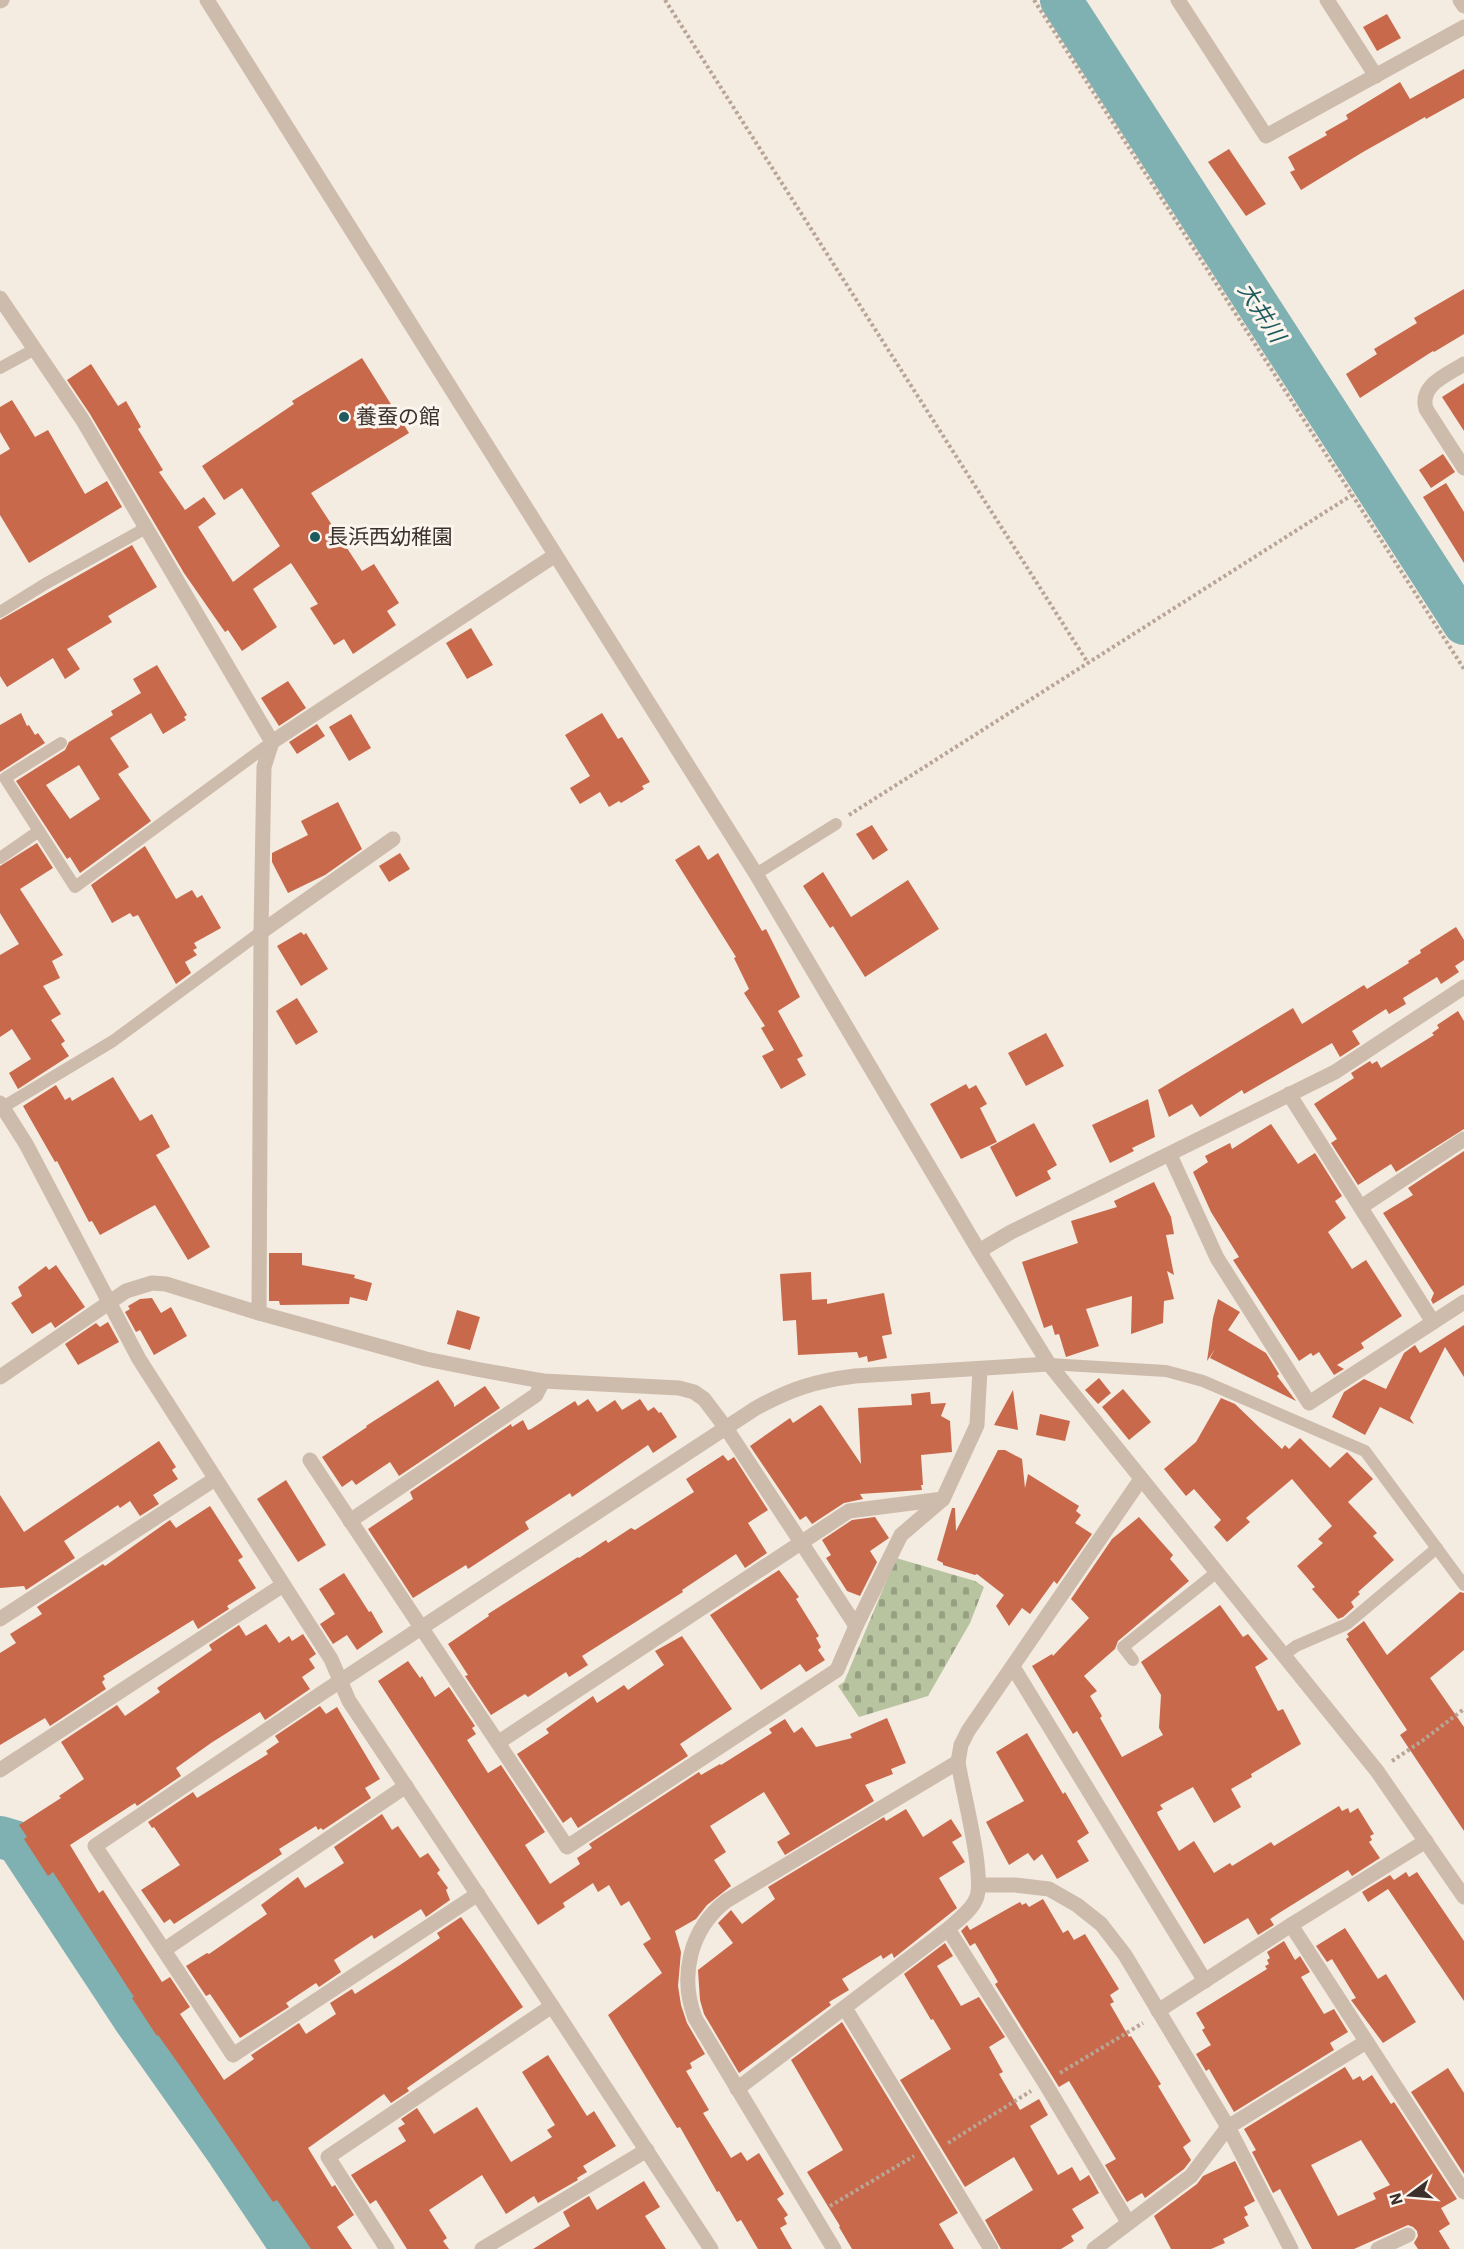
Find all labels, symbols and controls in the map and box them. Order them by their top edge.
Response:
water label: 大井川 [1232,276,1294,349]
place label: 養蚕の館 [356,402,440,430]
marker: 養蚕の館 [337,410,351,424]
place label: 長浜西幼稚園 [327,522,453,550]
marker: 長浜西幼稚園 [308,530,322,544]
north arrow [1380,2165,1440,2225]
text: N [1384,2191,1407,2207]

